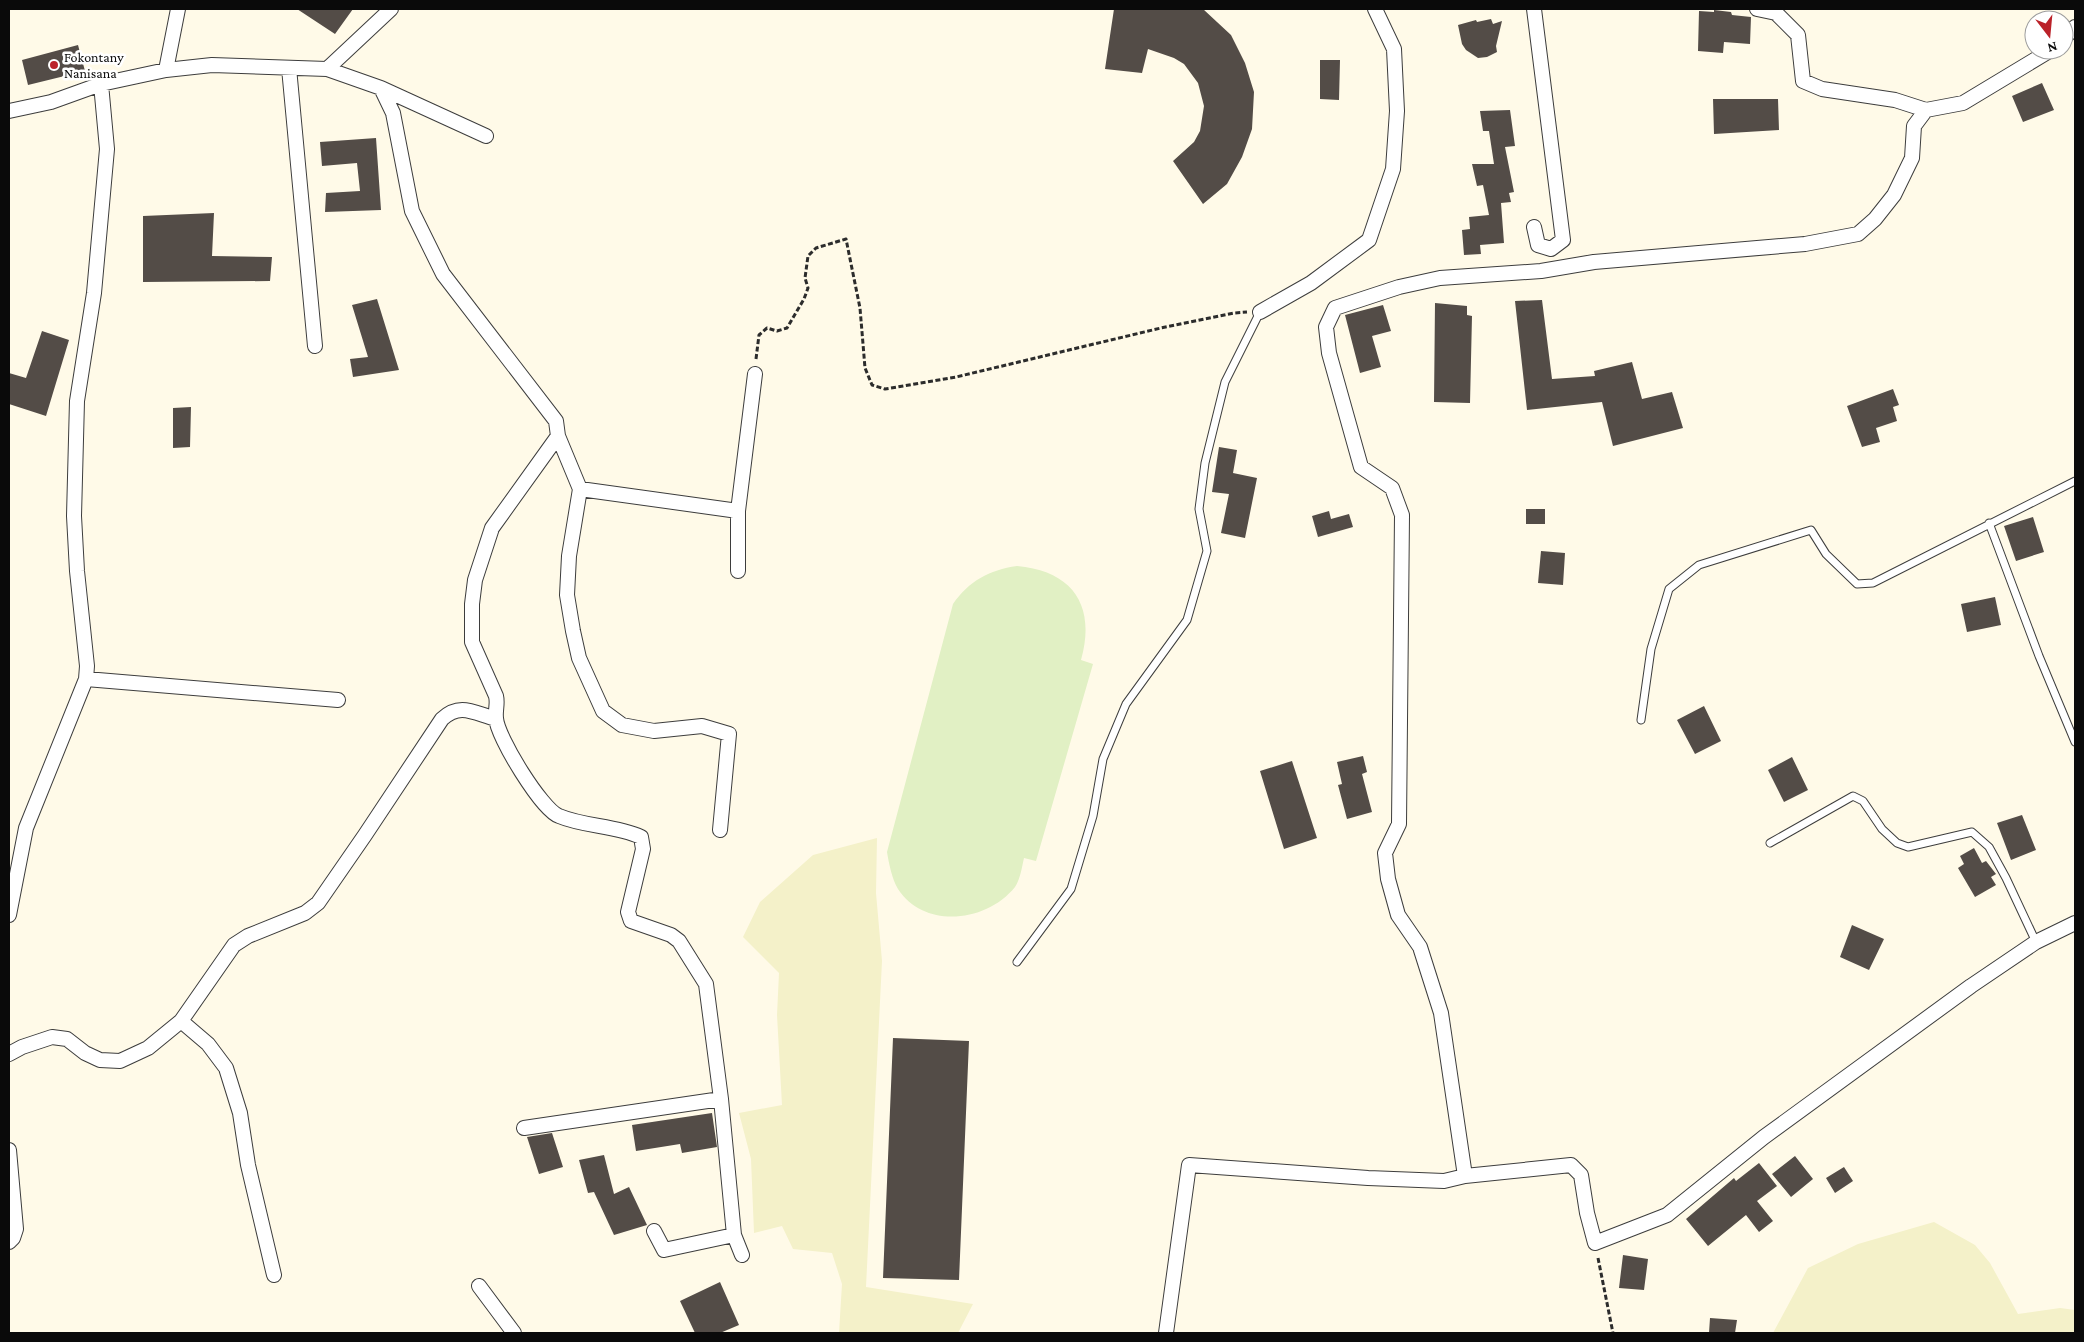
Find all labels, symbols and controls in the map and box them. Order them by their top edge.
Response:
north arrow [2024,10,2074,60]
text: N [2045,38,2059,57]
place label: Fokontany Nanisana [64,49,124,81]
marker: Fokontany Nanisana [48,59,60,71]

